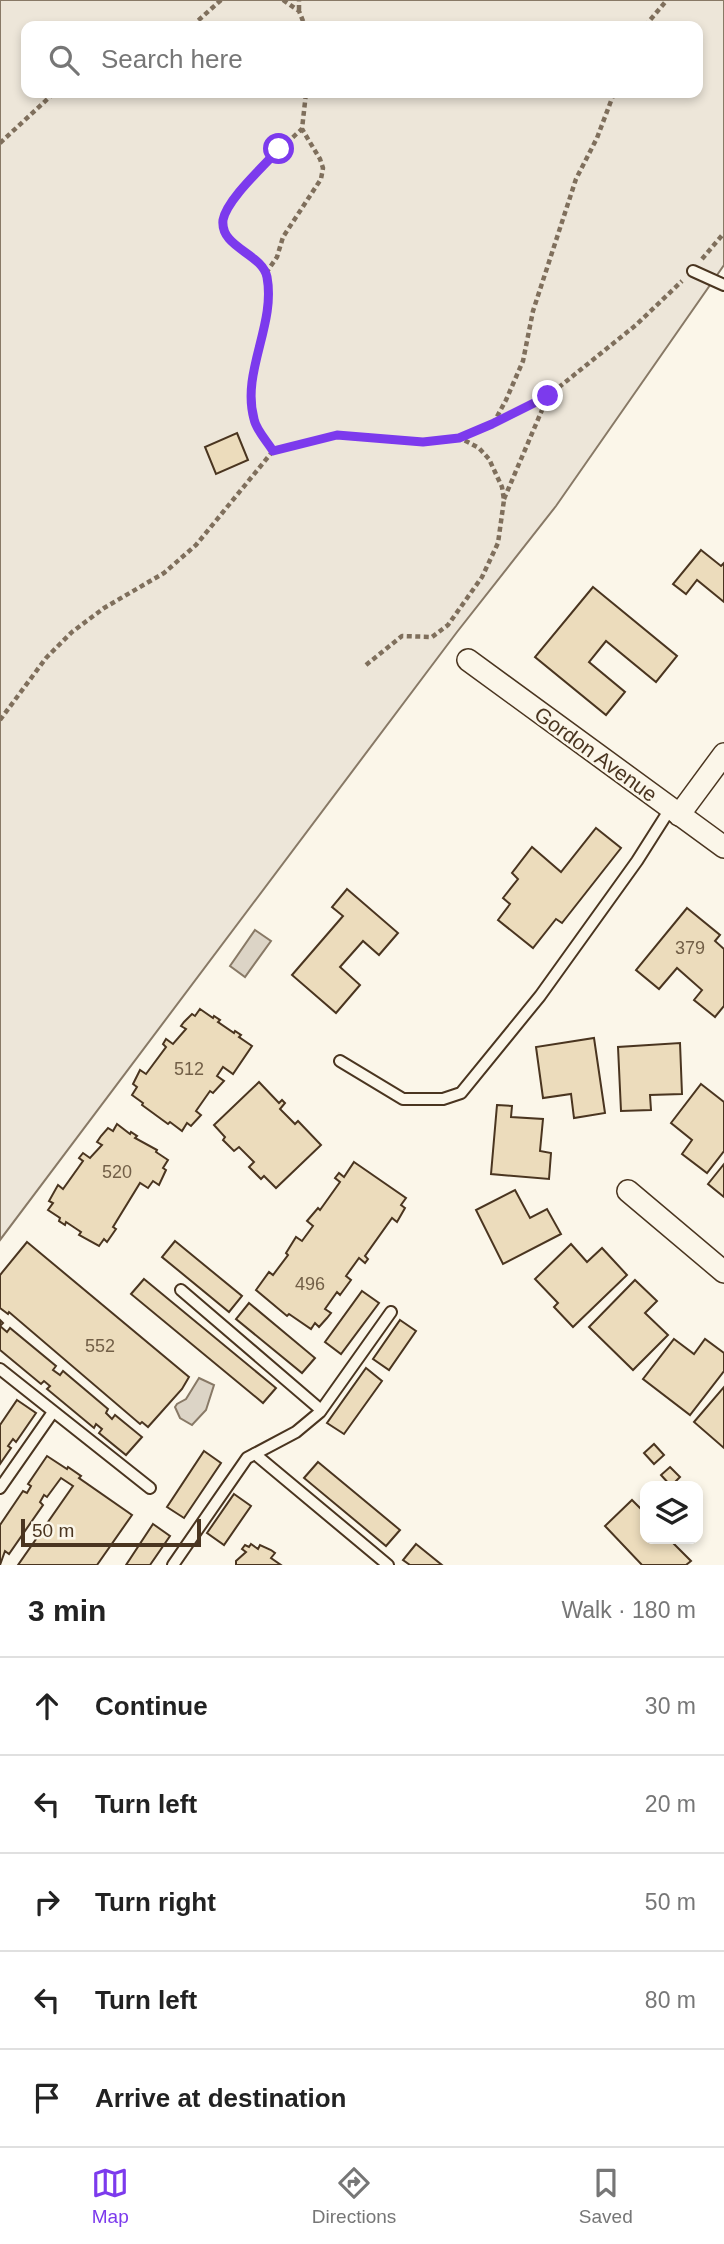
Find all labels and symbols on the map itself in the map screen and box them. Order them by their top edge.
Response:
route start [263,133,294,164]
route end [532,380,563,411]
street label: Gordon Avenue [530,702,662,806]
house number: 379 [675,938,705,958]
house number: 512 [174,1059,204,1079]
house number: 520 [102,1162,132,1182]
house number: 496 [295,1274,325,1294]
house number: 552 [85,1336,115,1356]
scale bar [21,1516,201,1548]

